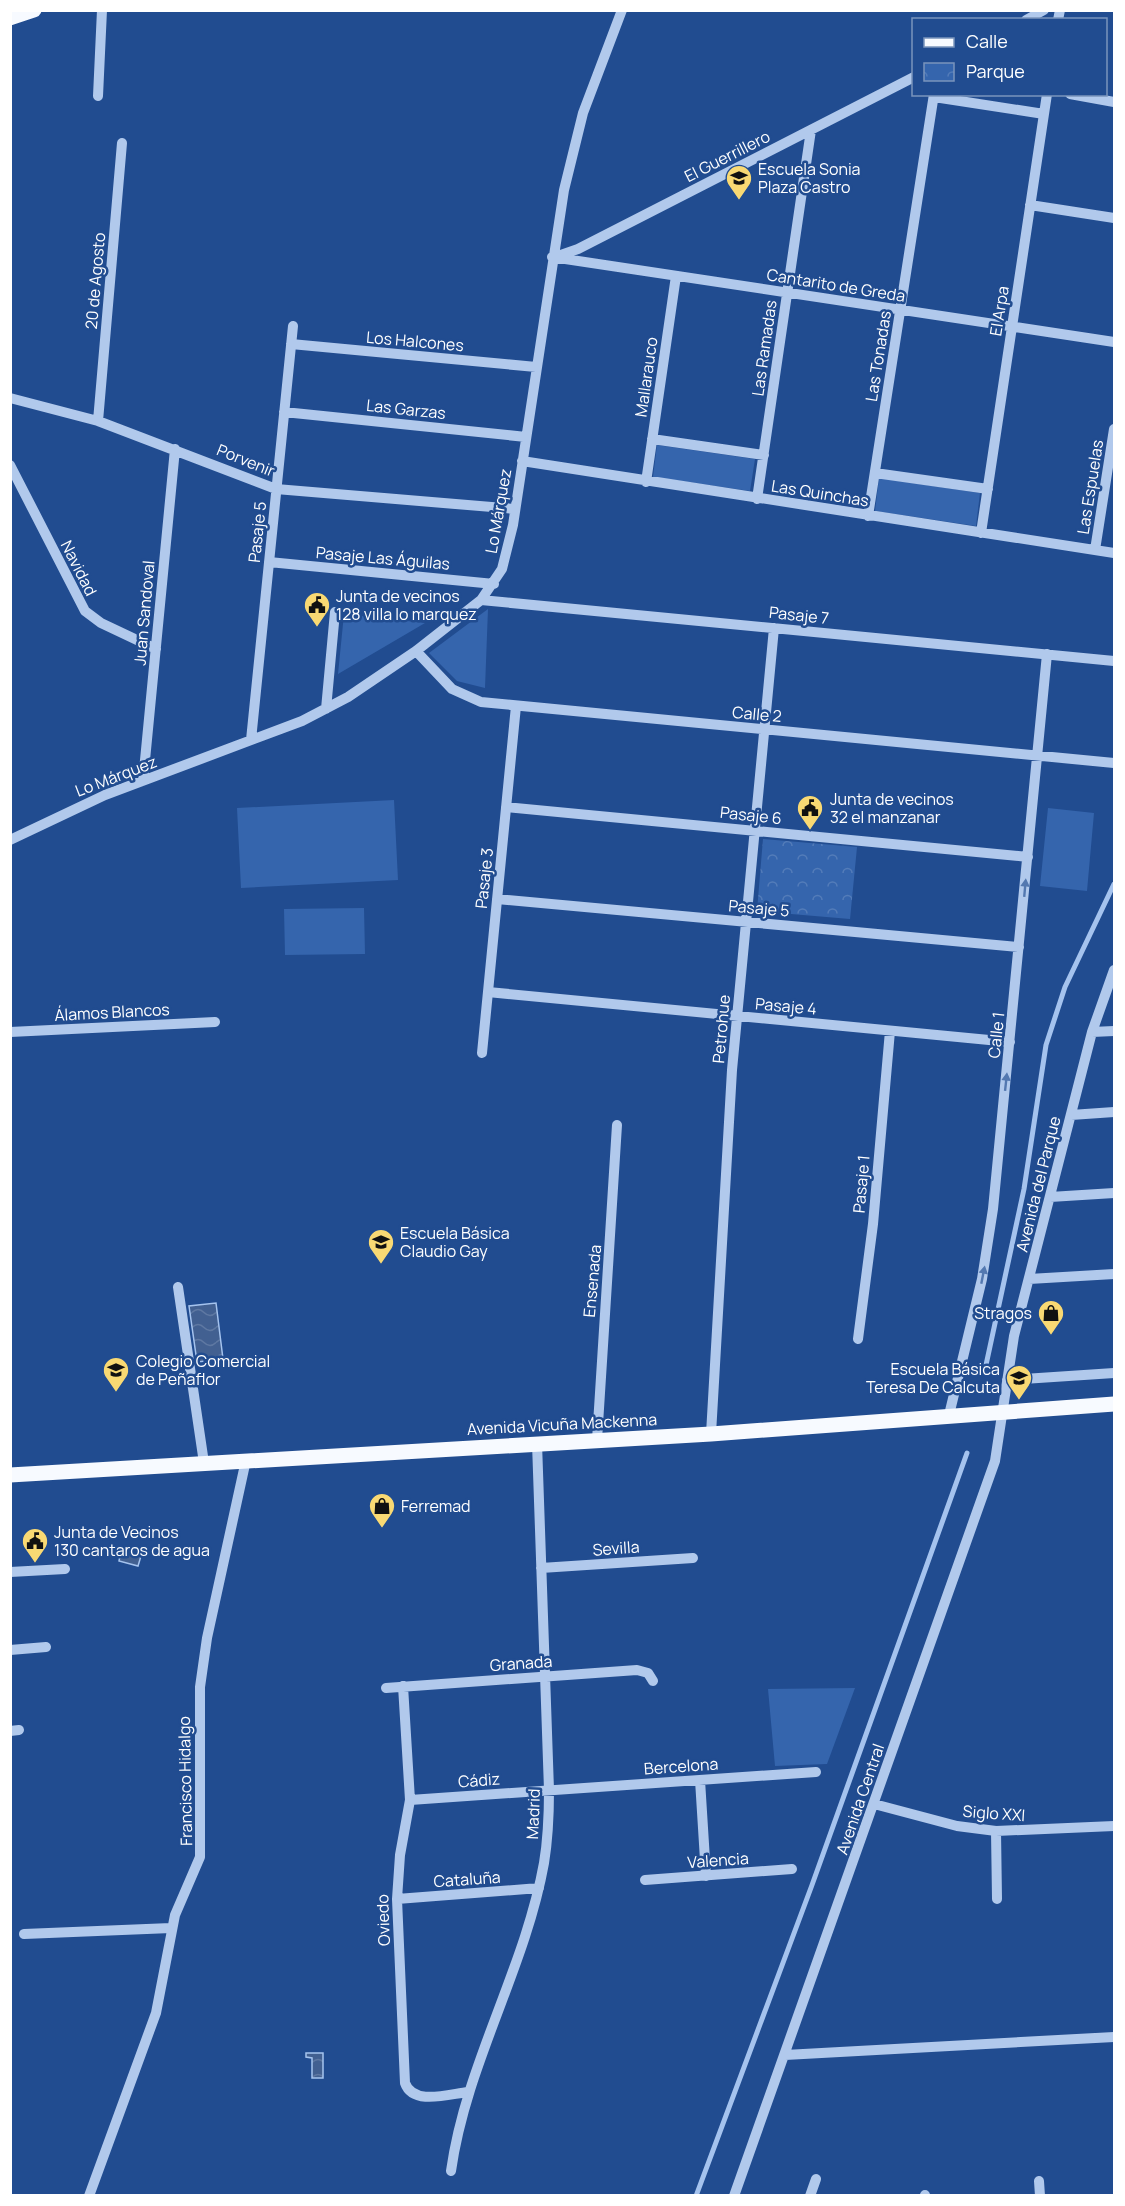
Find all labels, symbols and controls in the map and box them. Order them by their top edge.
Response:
legend [912,18,1107,96]
text: Calle [966,29,1008,53]
text: Parque [966,59,1025,83]
street label: El Guerrillero [680,125,774,187]
place label: Escuela Sonia Plaza Castro [758,158,861,198]
school or university icon: Escuela Sonia Plaza Castro [724,163,754,201]
street label: 20 de Agosto [80,232,110,330]
street label: Cantarito de Greda [765,263,907,307]
street label: El Arpa [984,284,1014,338]
street label: Las Ramadas [746,299,782,397]
street label: Las Tonadas [860,309,896,403]
street label: Los Halcones [365,326,465,356]
street label: Mallarauco [629,336,663,418]
street label: Las Garzas [365,394,447,424]
street label: Porvenir [214,438,279,482]
street label: Las Espuelas [1072,438,1108,536]
street label: Lo Márquez [480,467,516,555]
street label: Las Quinchas [770,474,870,512]
street label: Pasaje 5 [243,500,271,564]
street label: Navidad [56,537,102,599]
street label: Pasaje Las Águilas [315,541,451,575]
street label: Juan Sandoval [128,559,160,667]
place label: Junta de vecinos 128 villa lo marquez [336,585,477,625]
public building icon: Junta de vecinos 128 villa lo marquez [302,590,332,628]
street label: Pasaje 7 [768,601,830,629]
street label: Calle 2 [731,701,783,727]
street label: Lo Márquez [72,750,160,802]
place label: Junta de vecinos 32 el manzanar [830,788,954,828]
public building icon: Junta de vecinos 32 el manzanar [795,793,825,831]
street label: Pasaje 6 [719,801,783,829]
street label: Pasaje 3 [470,847,498,909]
one-way arrow [1020,878,1030,897]
street label: Pasaje 5 [728,894,790,922]
street label: Pasaje 4 [754,992,818,1020]
street label: Petrohue [707,994,735,1064]
street label: Álamos Blancos [54,998,170,1026]
street label: Calle 1 [983,1011,1009,1059]
one-way arrow [1001,1072,1011,1091]
street label: Avenida del Parque [1010,1114,1066,1254]
street label: Pasaje 1 [848,1154,874,1214]
place label: Escuela Básica Claudio Gay [400,1222,510,1262]
school or university icon: Escuela Básica Claudio Gay [366,1227,396,1265]
street label: Ensenada [578,1244,606,1318]
one-way arrow [979,1266,988,1285]
shop icon: Stragos [1036,1298,1066,1336]
place label: Stragos [974,1302,1032,1324]
place label: Colegio Comercial de Peñaflor [136,1350,270,1390]
school or university icon: Colegio Comercial de Peñaflor [101,1355,131,1393]
place label: Escuela Básica Teresa De Calcuta [866,1358,1000,1398]
school or university icon: Escuela Básica Teresa De Calcuta [1004,1363,1034,1401]
street label: Avenida Vicuña Mackenna [466,1408,658,1440]
shop icon: Ferremad [367,1491,397,1529]
place label: Ferremad [401,1495,471,1517]
place label: Junta de Vecinos 130 cantaros de agua [54,1521,210,1561]
public building icon: Junta de Vecinos 130 cantaros de agua [20,1526,50,1564]
street label: Sevilla [592,1535,640,1561]
street label: Granada [489,1650,553,1676]
street label: Francisco Hidalgo [173,1716,197,1846]
street label: Avenida Central [831,1741,889,1857]
street label: Bercelona [643,1752,719,1780]
street label: Cádiz [457,1768,501,1792]
street label: Madrid [521,1788,545,1840]
street label: Siglo XXI [962,1800,1026,1826]
street label: Valencia [687,1847,749,1873]
street label: Cataluña [433,1866,501,1892]
street label: Oviedo [371,1894,395,1946]

